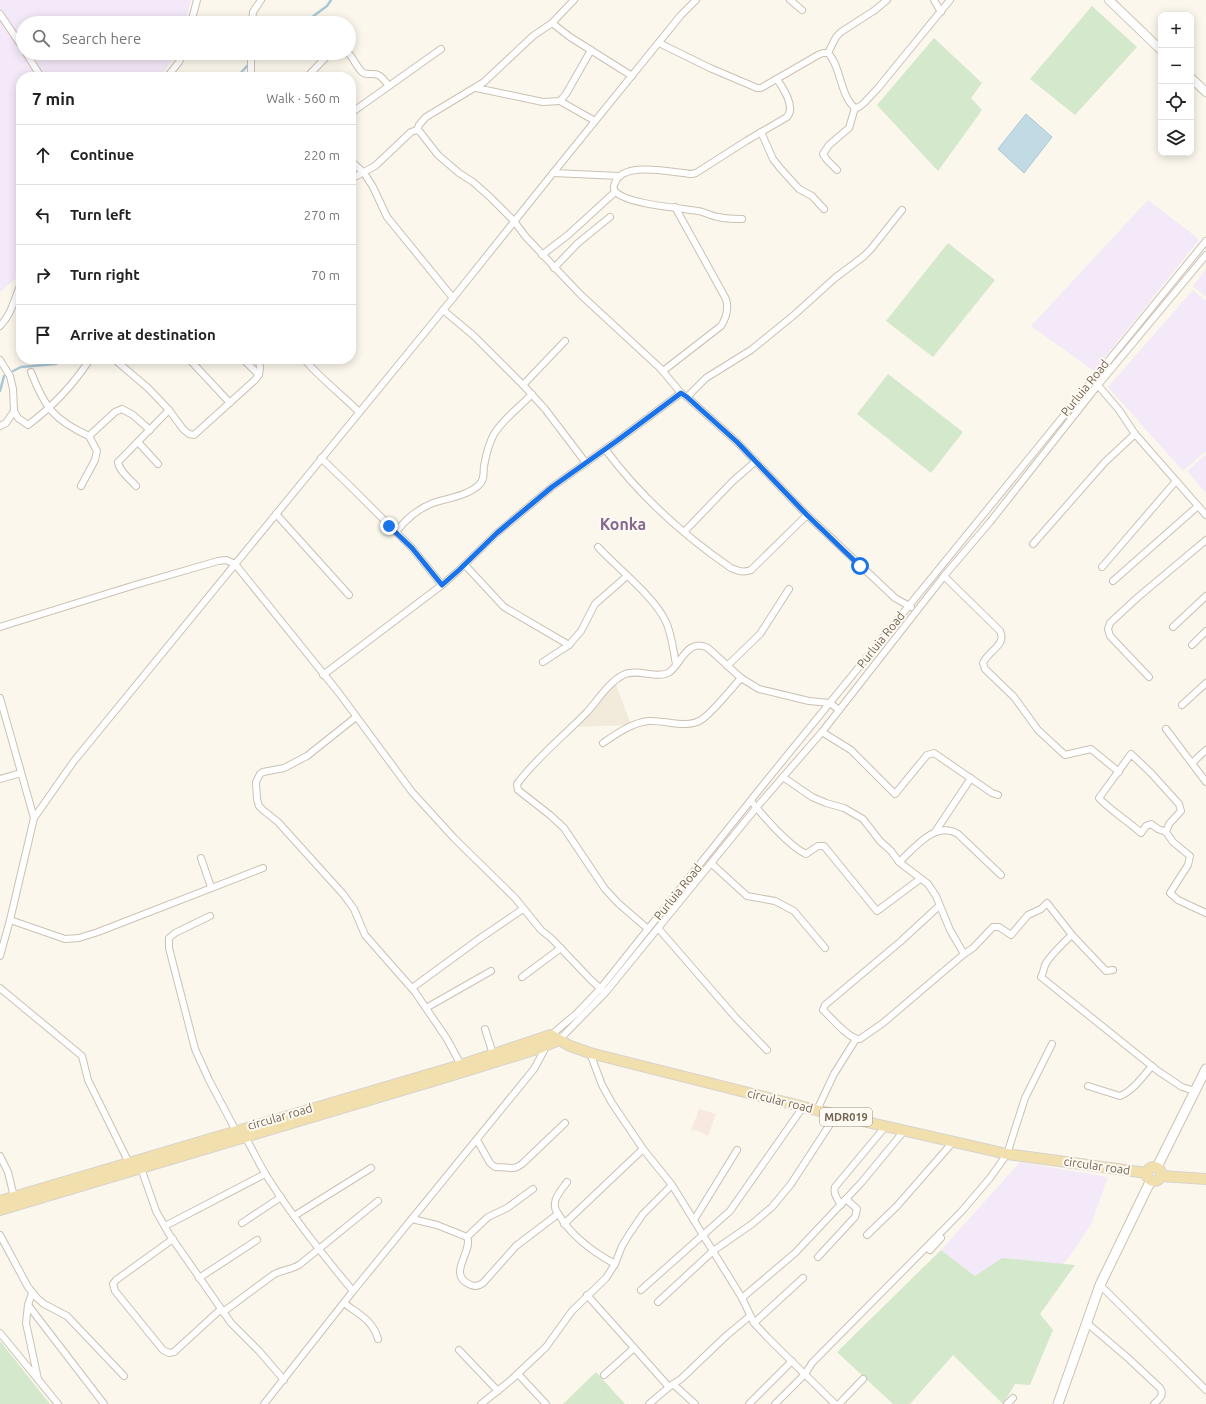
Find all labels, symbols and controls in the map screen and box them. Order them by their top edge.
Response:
map controls [1158,12,1194,156]
button: + [1158,12,1194,48]
search box [16,16,356,60]
icon: search [30,27,52,49]
text: Search here [62,30,141,47]
button: − [1158,48,1194,84]
button: locate [1158,84,1194,120]
text: 7 min [32,89,75,108]
text: Walk · 560 m [266,91,340,105]
button: layers [1158,120,1194,156]
icon: ahead [32,144,54,166]
text: Continue [70,146,134,163]
text: 220 m [304,148,340,162]
icon: left [32,204,54,226]
text: Turn left [70,206,131,223]
text: 270 m [304,208,340,222]
icon: right [32,264,54,286]
text: Turn right [70,266,140,283]
text: 70 m [311,268,340,282]
icon: arrive [32,324,54,346]
text: Arrive at destination [70,326,216,343]
street label: Purluia Road [1058,357,1111,418]
district label: Konka [600,515,646,533]
route end [380,517,398,535]
route start [851,557,869,575]
street label: Purluia Road [854,609,907,670]
street label: Purluia Road [651,861,704,922]
street label: circular road [746,1086,814,1115]
street label: circular road [246,1101,314,1132]
road number: MDR019 [820,1108,872,1126]
street label: circular road [1063,1154,1131,1177]

